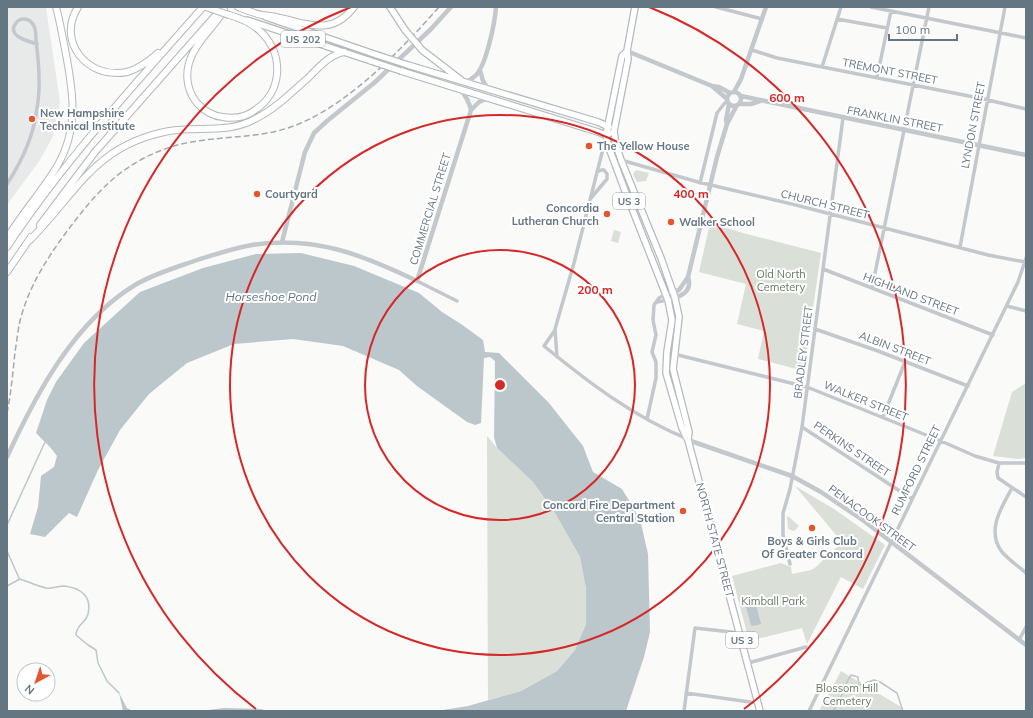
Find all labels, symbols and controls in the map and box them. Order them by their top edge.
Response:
scale bar [889,16,957,42]
text: 100 m [895,22,930,37]
road number: US 202 [281,31,325,47]
street label: TREMONT STREET [841,55,939,87]
street label: LYNDON STREET [958,80,988,170]
text: 600 m [769,90,805,105]
street label: FRANKLIN STREET [846,103,944,135]
place label: New Hampshire Technical Institute [40,106,135,133]
marker: New Hampshire Technical Institute [27,114,37,124]
place label: The Yellow House [597,139,690,153]
marker: The Yellow House [584,141,594,151]
street label: COMMERCIAL STREET [406,151,454,267]
text: 400 m [673,186,709,201]
street label: CHURCH STREET [779,186,871,222]
place label: Courtyard [265,187,318,201]
marker: Courtyard [252,189,262,199]
road number: US 3 [613,193,645,209]
place label: Concordia Lutheran Church [512,201,599,228]
marker: Concordia Lutheran Church [602,209,612,219]
place label: Walker School [679,215,755,229]
marker: Walker School [666,217,676,227]
park label: Old North Cemetery [756,267,806,294]
street label: HIGHLAND STREET [861,269,961,319]
text: 200 m [577,282,613,297]
water label: Horseshoe Pond [226,289,317,304]
street label: BRADLEY STREET [790,304,816,399]
street label: ALBIN STREET [857,328,933,368]
centre of rings [493,378,507,392]
street label: WALKER STREET [822,378,911,424]
street label: PERKINS STREET [811,418,893,480]
street label: RUMFORD STREET [888,422,944,517]
street label: NORTH STATE STREET [693,481,737,599]
street label: PENACOOK STREET [826,482,919,555]
place label: Concord Fire Department Central Station [543,498,675,525]
marker: Concord Fire Department Central Station [678,506,688,516]
marker: Boys & Girls Club Of Greater Concord [807,523,817,533]
place label: Boys & Girls Club Of Greater Concord [761,534,863,561]
park label: Kimball Park [741,594,805,608]
road number: US 3 [726,632,758,648]
north arrow [16,662,56,702]
park label: Blossom Hill Cemetery [816,681,878,708]
text: N [22,682,37,698]

